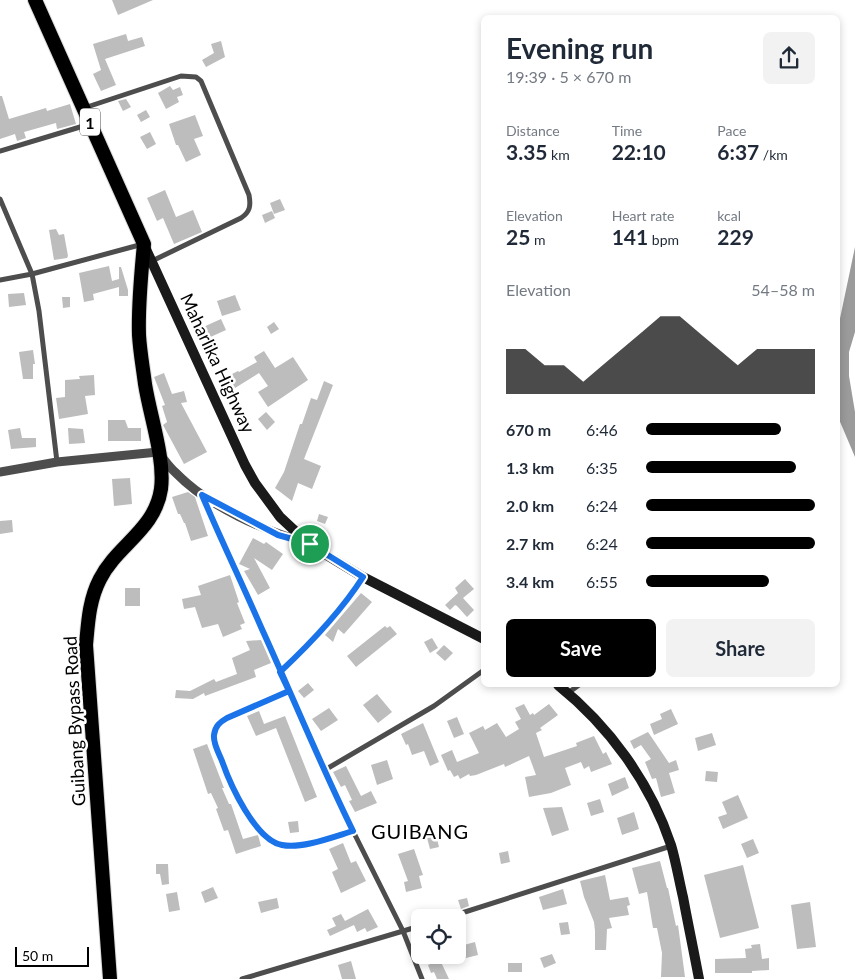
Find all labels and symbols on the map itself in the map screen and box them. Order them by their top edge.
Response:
road number: 1 [80,108,100,136]
street label: Maharlika Highway [176,290,260,437]
pin [289,523,331,565]
street label: Guibang Bypass Road [59,635,89,807]
district label: GUIBANG [371,819,469,843]
scale bar [15,944,89,967]

